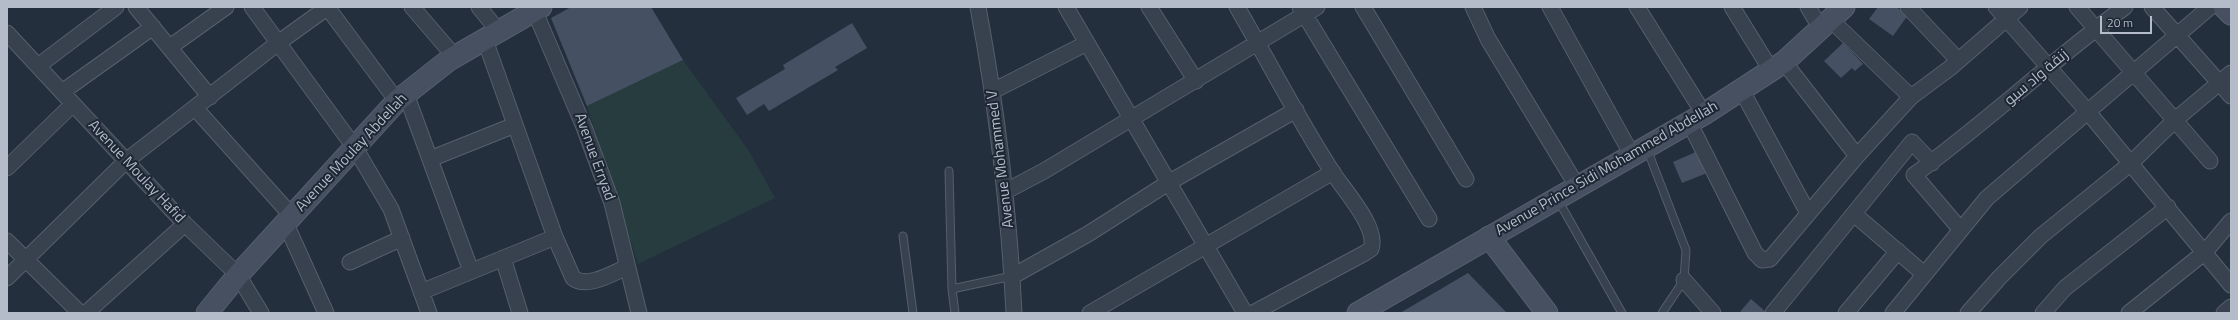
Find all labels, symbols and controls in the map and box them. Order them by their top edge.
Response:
scale bar [2102,8,2154,34]
text: 20 m [2107,13,2133,32]
street label: زنقة واد سبو [2001,46,2073,110]
street label: Avenue Mohammed V [984,89,1018,229]
street label: Avenue Moulay Abdellah [293,90,411,216]
street label: Avenue Prince Sidi Mohammed Abdellah [1493,98,1721,240]
street label: Avenue Erryad [570,111,618,203]
street label: Avenue Moulay Hafid [84,117,188,227]

